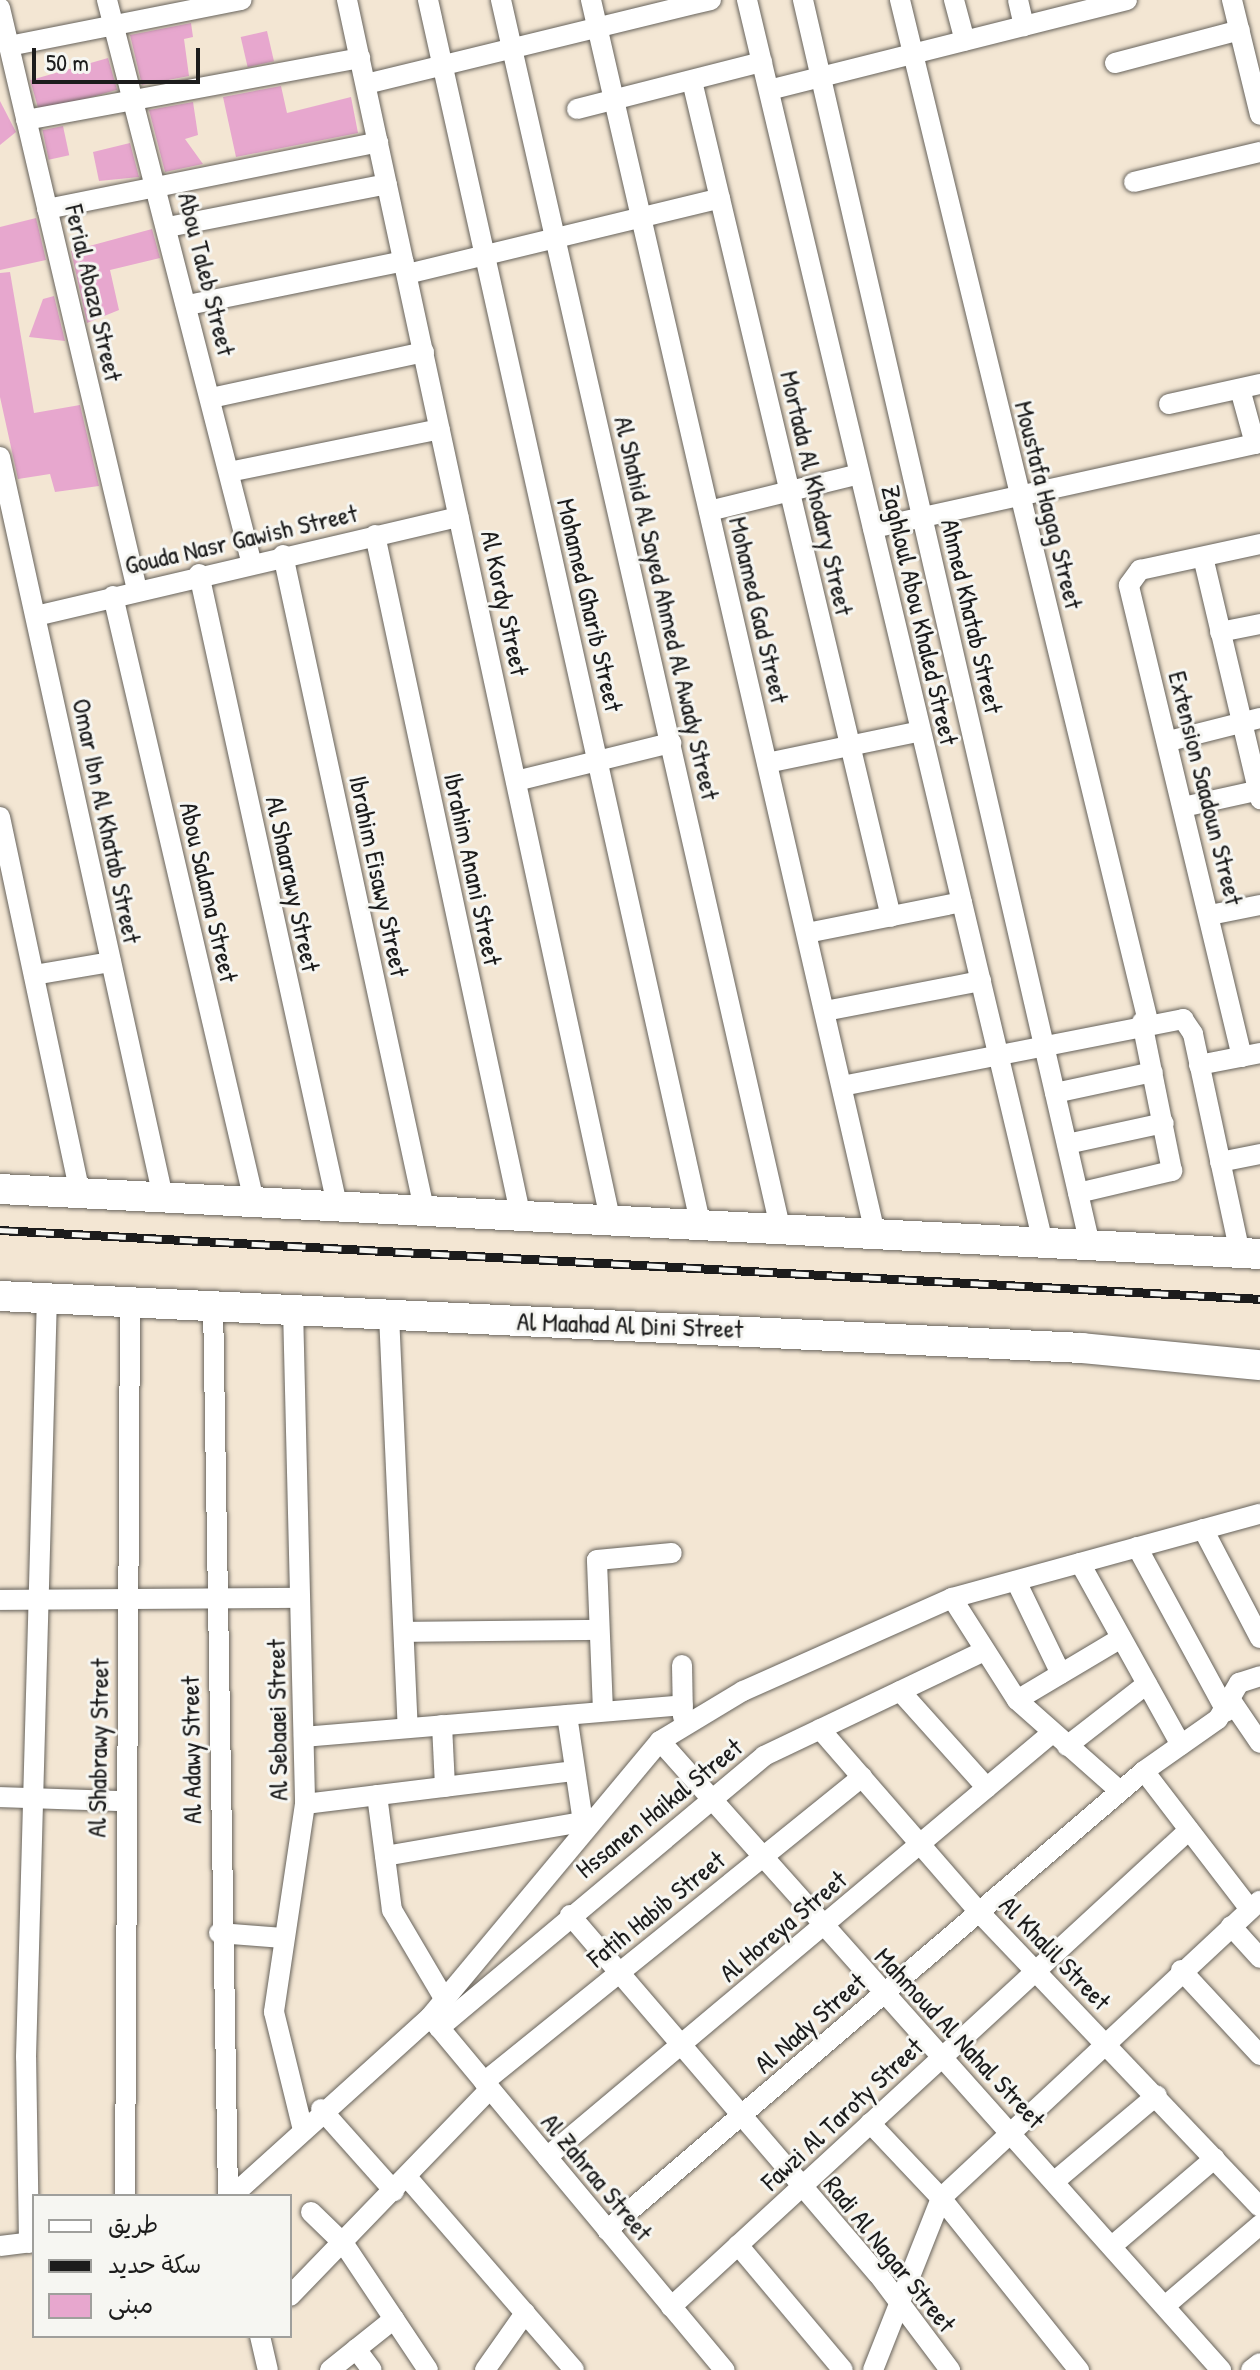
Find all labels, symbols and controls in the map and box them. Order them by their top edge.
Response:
scale bar [36,32,204,82]
text: 50 m [46,46,89,78]
street label: Abou Taleb Street [172,189,242,359]
street label: Ferial Abaza Street [59,202,129,384]
street label: Mortada Al Khodary Street [774,368,860,618]
street label: Moustafa Hagag Street [1008,398,1090,612]
street label: Al Shahid Al Sayed Ahmed Al Awady Street [608,413,726,803]
street label: Zaghloul Abou Khaled Street [875,482,965,748]
street label: Mohamed Gharib Street [550,495,630,715]
street label: Gouda Nasr Gawish Street [122,497,360,581]
street label: Mohamed Gad Street [722,514,796,706]
street label: Ahmed Khatab Street [934,516,1010,716]
street label: Al Kordy Street [474,528,536,678]
street label: Extension Saadoun Street [1162,668,1250,908]
street label: Omar Ibn Al Khatab Street [66,696,148,946]
street label: Ibrahim Anani Street [437,770,509,968]
street label: Ibrahim Eisawy Street [342,773,416,979]
street label: Al Shaarawy Street [259,793,327,975]
street label: Abou Salama Street [173,799,245,985]
street label: Al Maahad Al Dini Street [516,1305,744,1345]
street label: Al Sebaaei Street [260,1639,294,1801]
street label: Al Shabrawy Street [81,1658,115,1838]
street label: Al Adawy Street [174,1676,208,1824]
street label: Hssanen Haikal Street [570,1731,748,1885]
street label: Fatih Habib Street [581,1844,731,1974]
street label: Al Horeya Street [713,1864,853,1988]
street label: Al Khalil Street [993,1889,1117,2017]
street label: Mahmoud Al Nahal Street [868,1941,1052,2135]
street label: Al Nady Street [748,1966,872,2080]
street label: Fawzi Al Taroty Street [755,2031,929,2197]
street label: Al Zahraa Street [535,2107,659,2247]
street label: Radi Al Nagar Street [818,2170,962,2338]
legend [32,2194,292,2338]
text: طريق [108,2208,158,2240]
text: سكة حديد [108,2248,201,2280]
text: مبنى [108,2288,153,2320]

